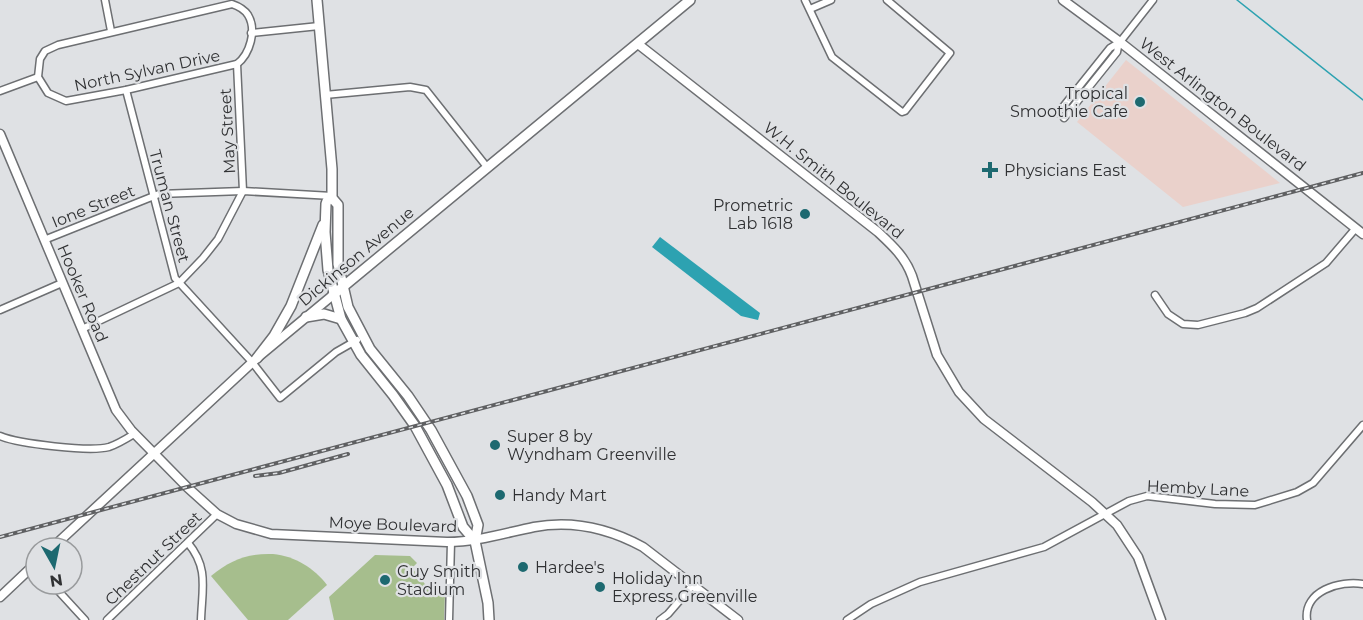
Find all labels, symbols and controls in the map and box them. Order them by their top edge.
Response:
street label: West Arlington Boulevard [1136,34,1310,175]
street label: North Sylvan Drive [72,46,222,95]
place label: Tropical Smoothie Cafe [1010,84,1128,121]
street label: May Street [216,87,239,174]
marker: Tropical Smoothie Cafe [1133,95,1147,109]
street label: W.H. Smith Boulevard [760,118,908,243]
street label: Truman Street [145,148,194,265]
marker: Physicians East [981,161,999,179]
place label: Physicians East [1004,161,1127,180]
street label: Ione Street [49,181,138,232]
place label: Prometric Lab 1618 [713,196,793,233]
street label: Dickinson Avenue [295,203,418,310]
marker: Prometric Lab 1618 [798,207,812,221]
street label: Hooker Road [53,241,112,345]
place label: Super 8 by Wyndham Greenville [507,427,676,464]
marker: Super 8 by Wyndham Greenville [488,438,502,452]
street label: Hemby Lane [1146,476,1250,501]
place label: Handy Mart [512,486,607,505]
marker: Handy Mart [493,488,507,502]
street label: Chestnut Street [101,507,206,609]
street label: Moye Boulevard [328,513,458,536]
north arrow [24,536,84,596]
place label: Hardee's [535,558,605,577]
marker: Hardee's [516,560,530,574]
place label: Guy Smith Stadium [397,562,481,599]
place label: Holiday Inn Express Greenville [612,569,757,606]
text: N [48,570,64,591]
marker: Guy Smith Stadium [378,573,392,587]
marker: Holiday Inn Express Greenville [593,580,607,594]

